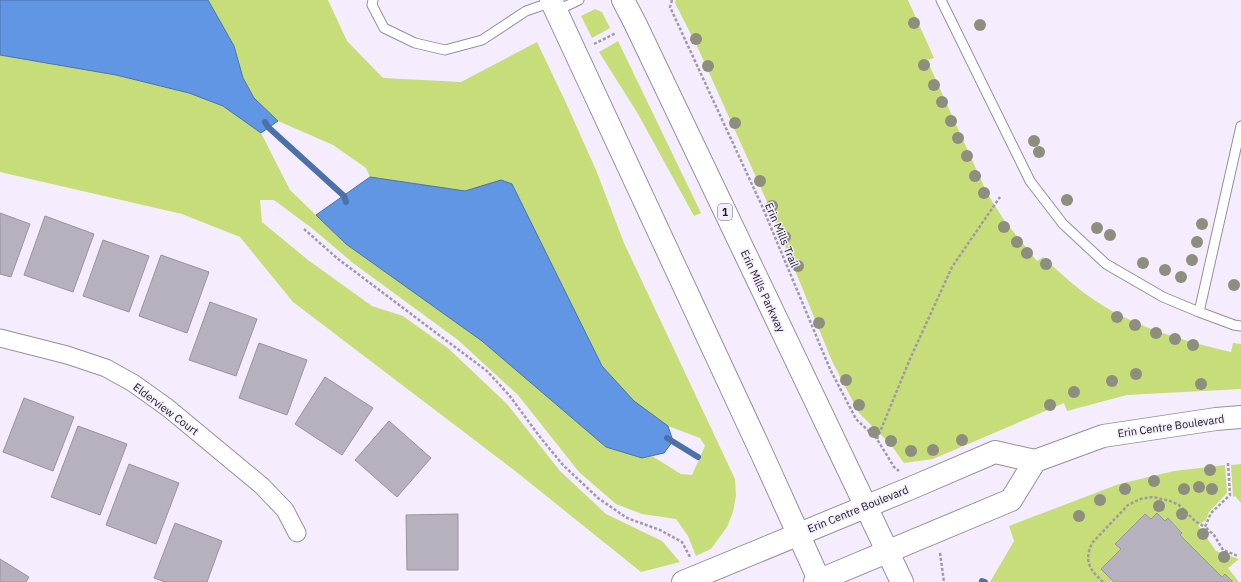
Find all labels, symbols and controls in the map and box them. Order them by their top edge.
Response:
street label: Erin Mills Trail [762,201,802,270]
road number: 1 [718,204,732,220]
street label: Erin Mills Parkway [738,247,788,335]
street label: Elderview Court [131,380,202,438]
street label: Erin Centre Boulevard [1117,412,1225,440]
street label: Erin Centre Boulevard [805,482,911,536]

